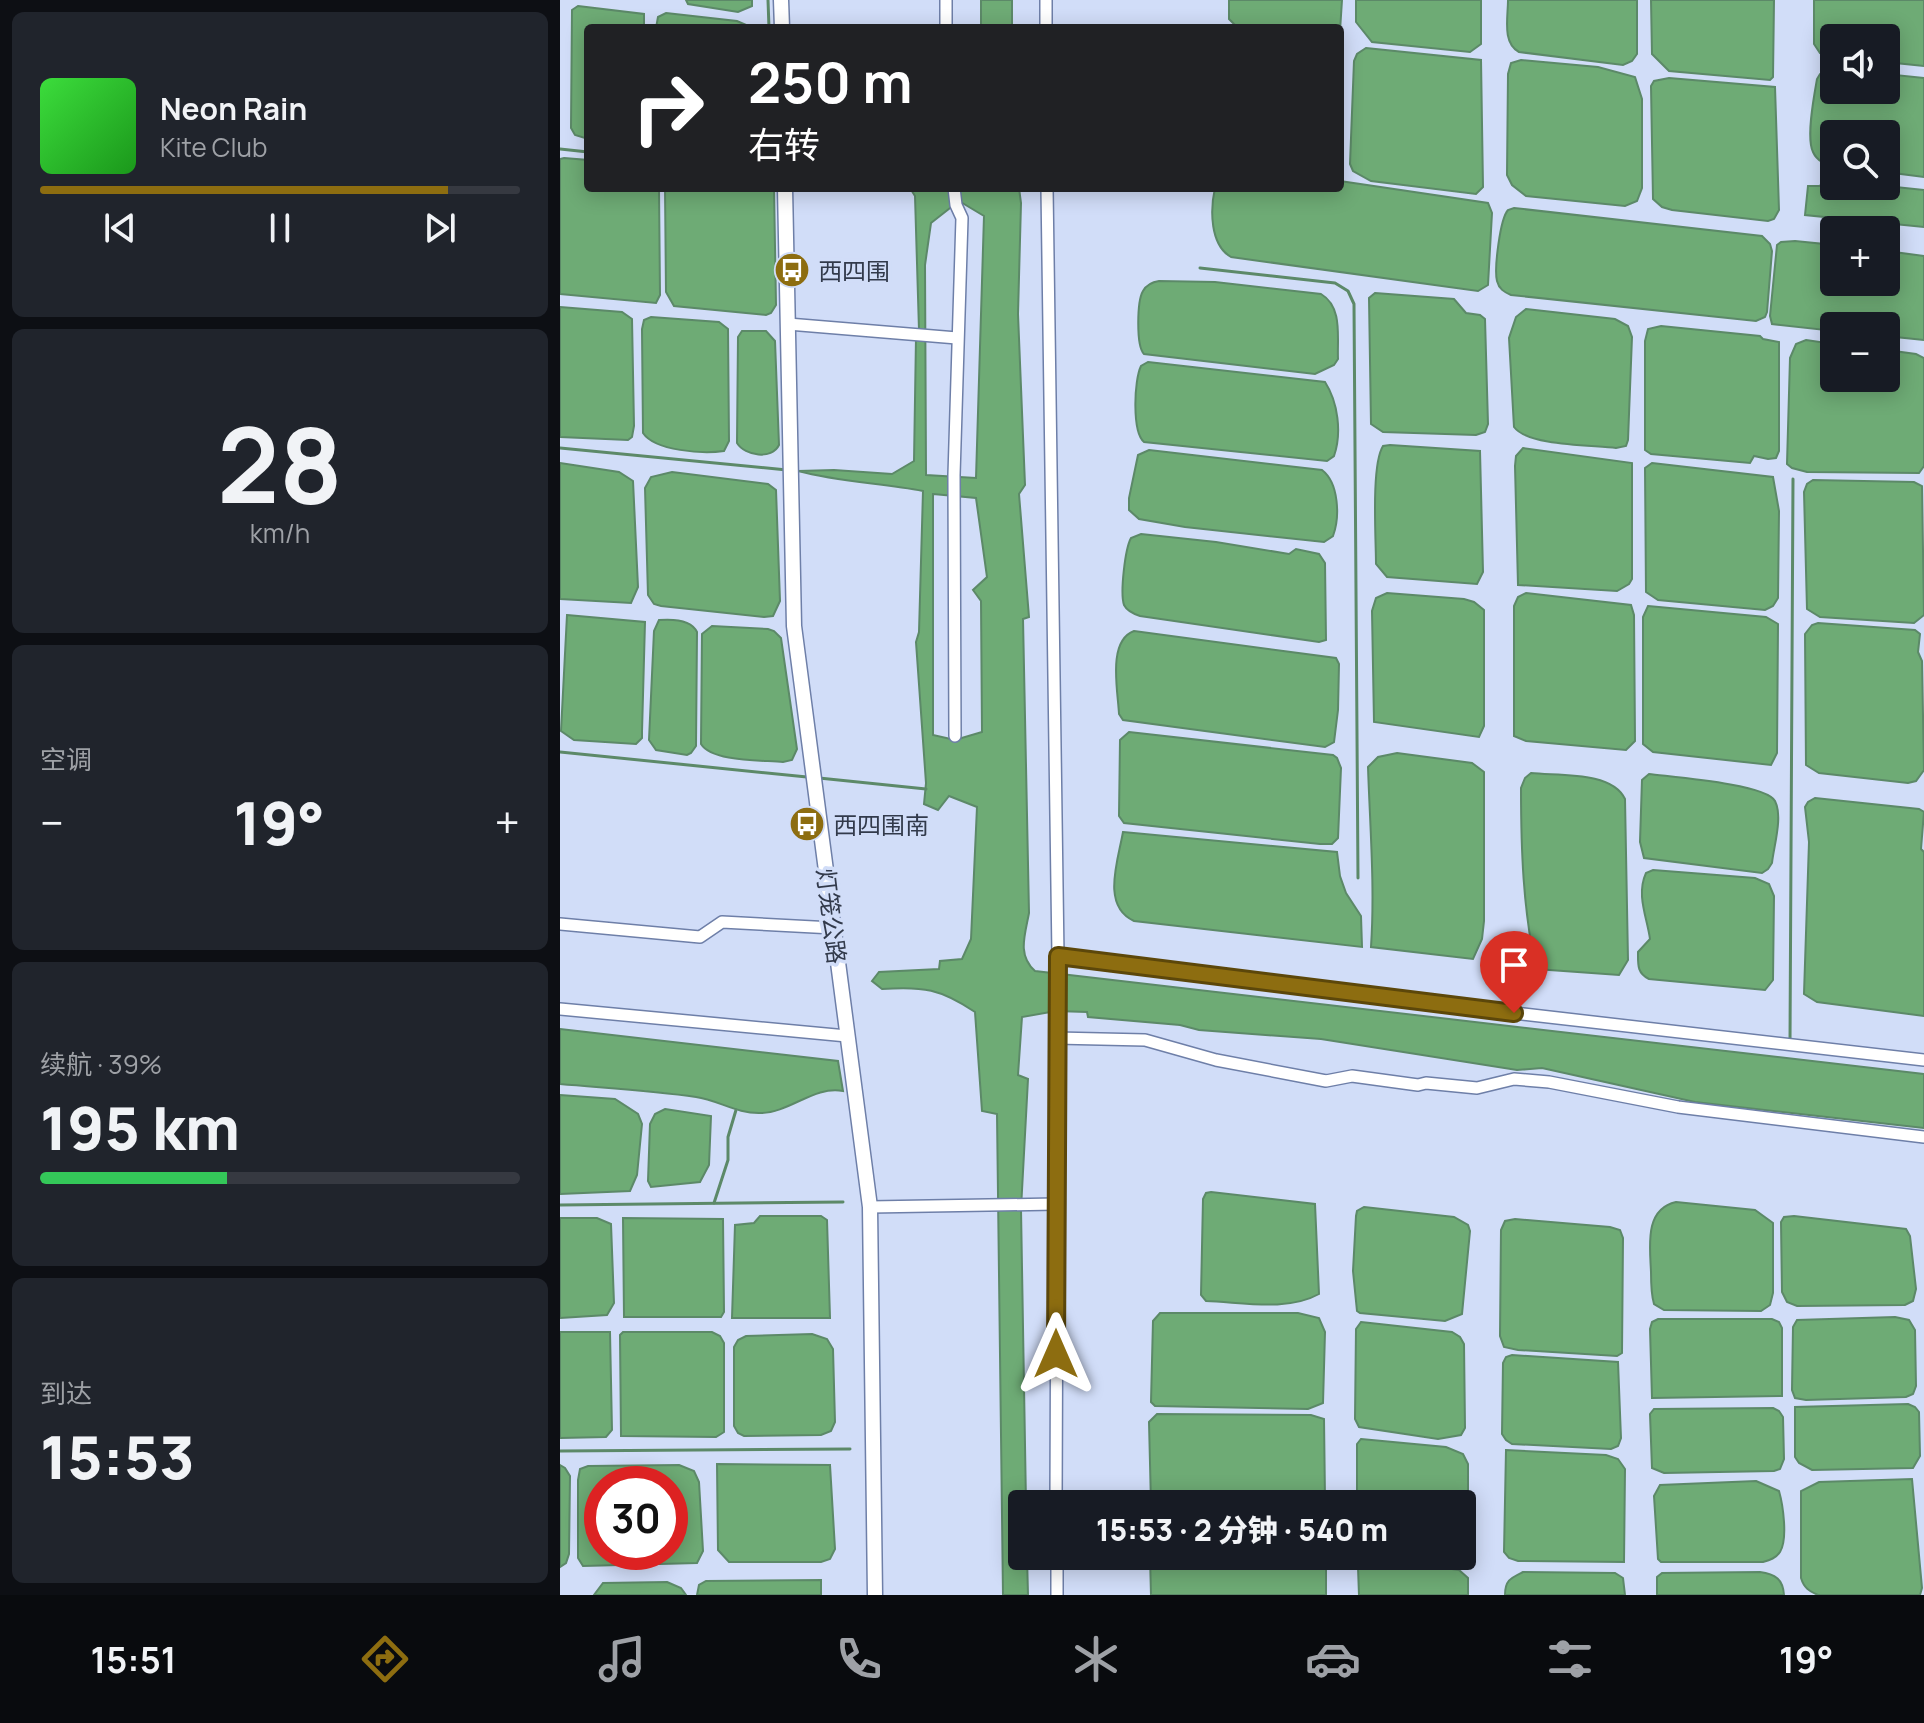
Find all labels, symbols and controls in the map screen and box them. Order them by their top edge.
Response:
map controls [1820,24,1900,392]
button: sound [1820,24,1900,104]
text: 250 m [748,43,913,120]
icon: right [616,56,720,160]
text: Neon Rain [160,88,307,129]
text: 右转 [748,120,820,169]
button: search [1820,120,1900,200]
text: Kite Club [160,129,267,165]
icon: previous [98,206,142,250]
icon: pause [258,206,302,250]
icon: next [418,206,462,250]
button: + [1820,216,1900,296]
bus stop icon: 西四围 [773,251,811,289]
place label: 西四围 [818,254,890,287]
button: − [1820,312,1900,392]
text: 28 [217,392,343,534]
text: km/h [250,515,310,551]
text: 空调 [40,741,92,777]
text: 19° [233,781,325,863]
text: − [40,792,64,852]
text: + [495,792,520,852]
bus stop icon: 西四围南 [788,805,826,843]
place label: 西四围南 [833,808,929,841]
street label: 灯笼公路 [810,866,854,966]
pin [1480,931,1548,1013]
icon: arrive [1492,943,1536,987]
text: 续航 · 39% [40,1046,162,1082]
text: 195 km [40,1086,240,1168]
position arrow [1014,1312,1098,1396]
text: 到达 [40,1375,92,1411]
text: 15:53 [40,1415,195,1497]
speed limit sign: 30 [584,1466,688,1570]
text: 15:53 · 2 分钟 · 540 m [1096,1509,1388,1550]
icon: directions [357,1631,413,1687]
icon: music [594,1631,650,1687]
icon: phone [831,1631,887,1687]
icon: climate [1068,1631,1124,1687]
icon: car [1305,1631,1361,1687]
icon: filters [1542,1631,1598,1687]
text: 15:51 [90,1635,177,1684]
text: 19° [1779,1635,1833,1684]

